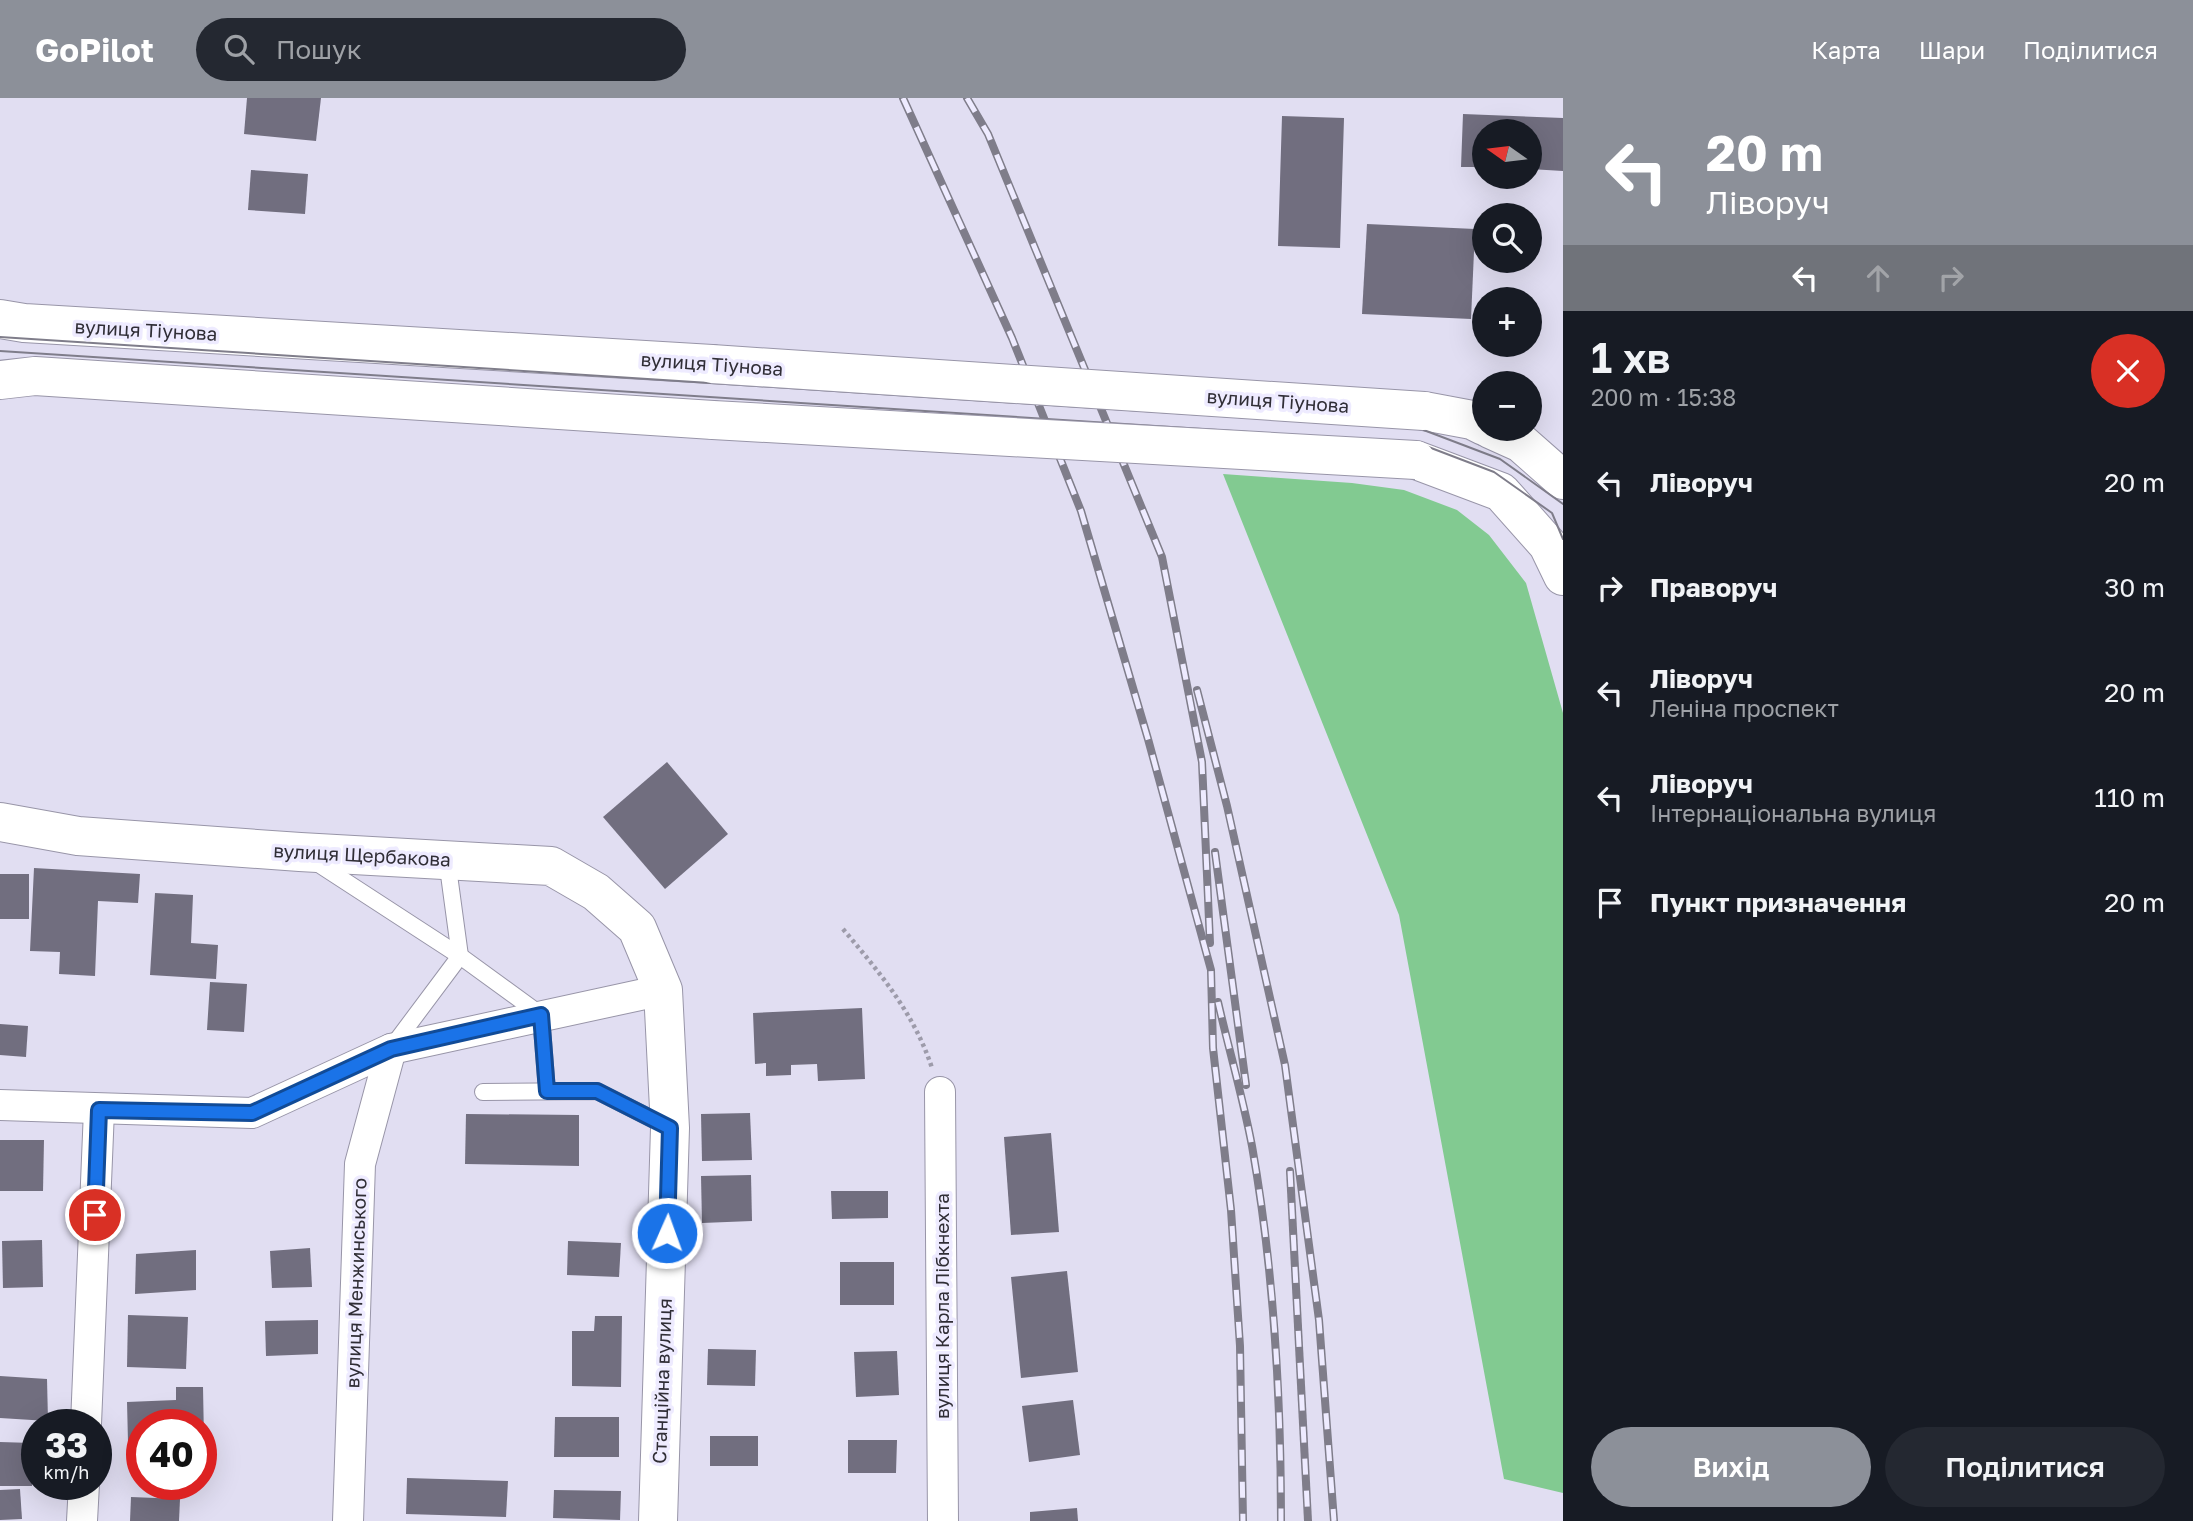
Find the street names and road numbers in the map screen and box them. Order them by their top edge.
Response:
street label: вулиця Тіунова [74,314,218,345]
street label: вулиця Тіунова [640,347,784,380]
street label: вулиця Тіунова [1206,384,1350,417]
street label: вулиця Щербакова [273,838,451,871]
street label: вулиця Менжинського [340,1177,371,1389]
street label: вулиця Карла Лібкнехта [930,1193,953,1419]
street label: Станційна вулиця [647,1298,676,1464]

